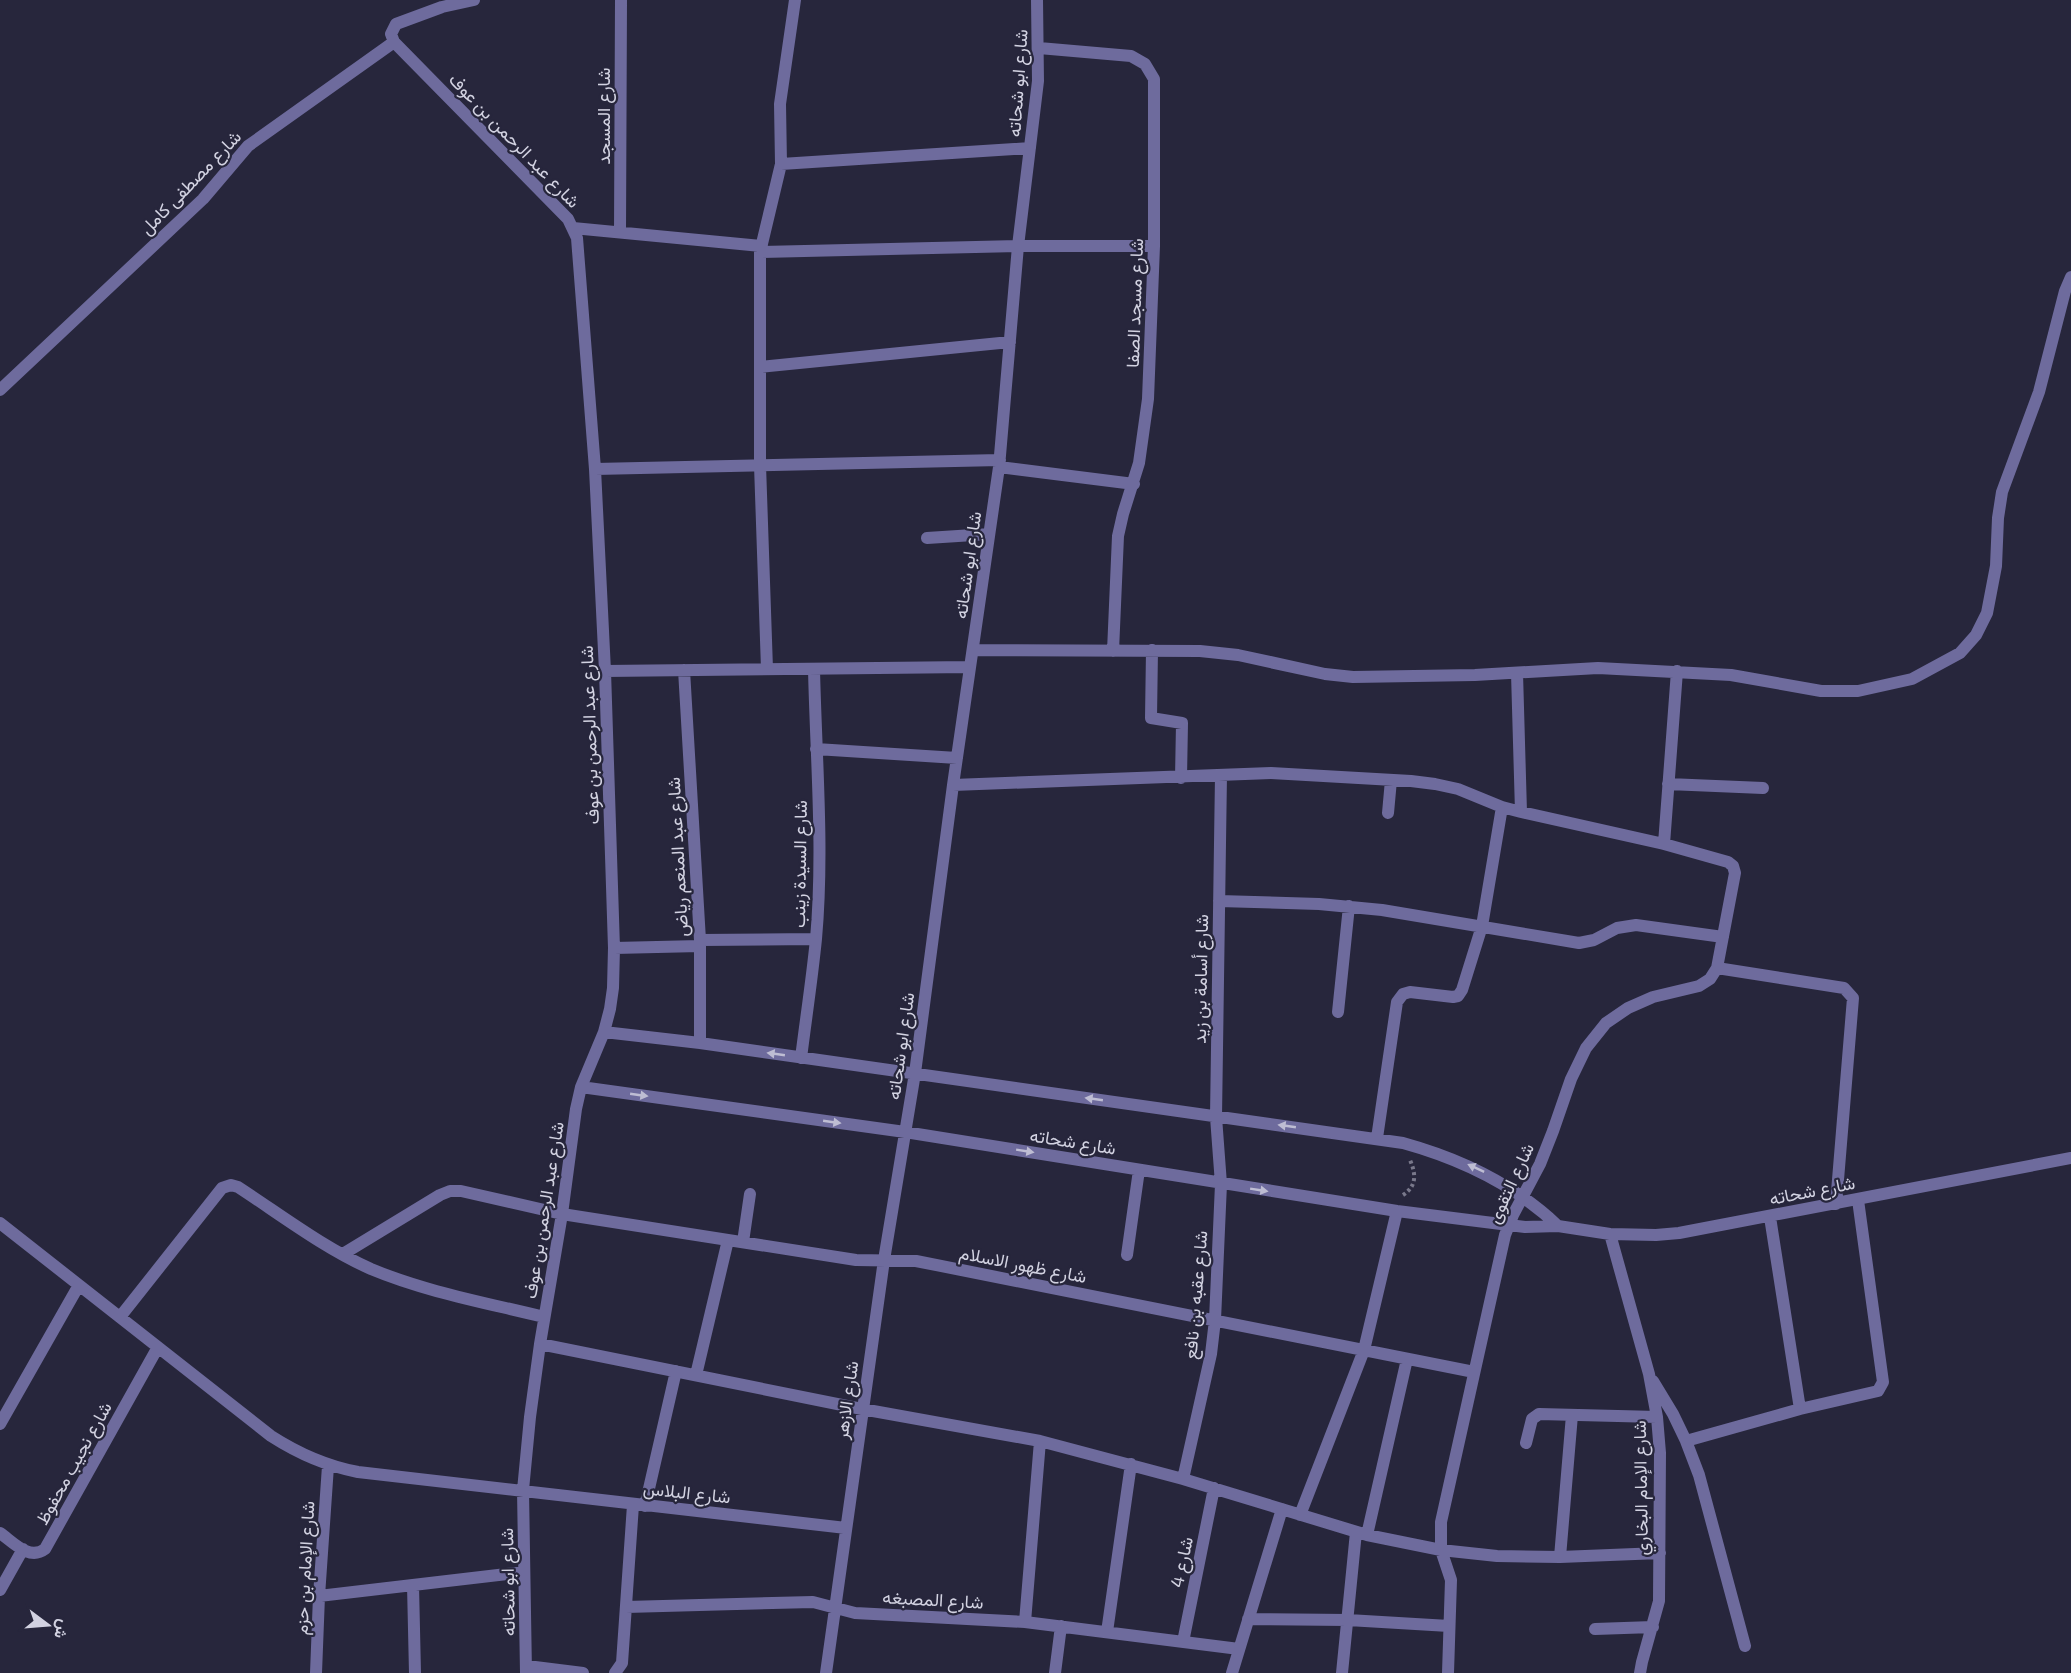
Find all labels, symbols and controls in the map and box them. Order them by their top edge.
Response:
street label: شارع ابو شحاته [1002,28,1034,138]
street label: شارع عبد الرحمن بن عوف [443,68,585,213]
street label: شارع المسجد [592,68,616,164]
street label: شارع مصطفى كامل [135,125,247,240]
street label: شارع مسجد الصفا [1121,238,1149,368]
street label: شارع ابو شحاته [949,510,987,620]
street label: شارع عبد الرحمن بن عوف [575,645,605,825]
street label: شارع عبد المنعم رياض [662,777,694,937]
street label: شارع السيدة زينب [787,800,813,928]
street label: شارع أسامة بن زيد [1188,914,1214,1044]
street label: شارع ابو شحاته [882,991,920,1101]
one-way arrow [767,1050,786,1059]
one-way arrow [630,1091,649,1100]
one-way arrow [1084,1095,1103,1104]
one-way arrow [823,1117,842,1126]
street label: شارع عبد الرحمن بن عوف [518,1120,570,1300]
one-way arrow [1277,1122,1296,1131]
street label: شارع شحاته [1028,1123,1118,1161]
street label: شارع التقوى [1482,1139,1540,1228]
one-way arrow [1016,1147,1035,1156]
one-way arrow [1468,1164,1485,1173]
street label: شارع شحاته [1767,1171,1857,1211]
one-way arrow [1250,1185,1269,1194]
street label: شارع عقبه بن نافع [1178,1230,1214,1361]
street label: شارع ظهور الاسلام [957,1241,1089,1289]
street label: شارع الازهر [829,1359,864,1442]
street label: شارع نجيب محفوظ [30,1398,118,1529]
street label: شارع الإمام البخاري [1628,1420,1657,1556]
street label: شارع البلاس [642,1476,732,1510]
street label: شارع الإمام بن حزم [290,1500,320,1636]
street label: شارع ابو شحاته [495,1528,521,1636]
street label: شارع 4 [1165,1535,1199,1590]
street label: شارع المصبغه [882,1585,984,1615]
north arrow [18,1595,78,1655]
text: ش [50,1617,75,1641]

